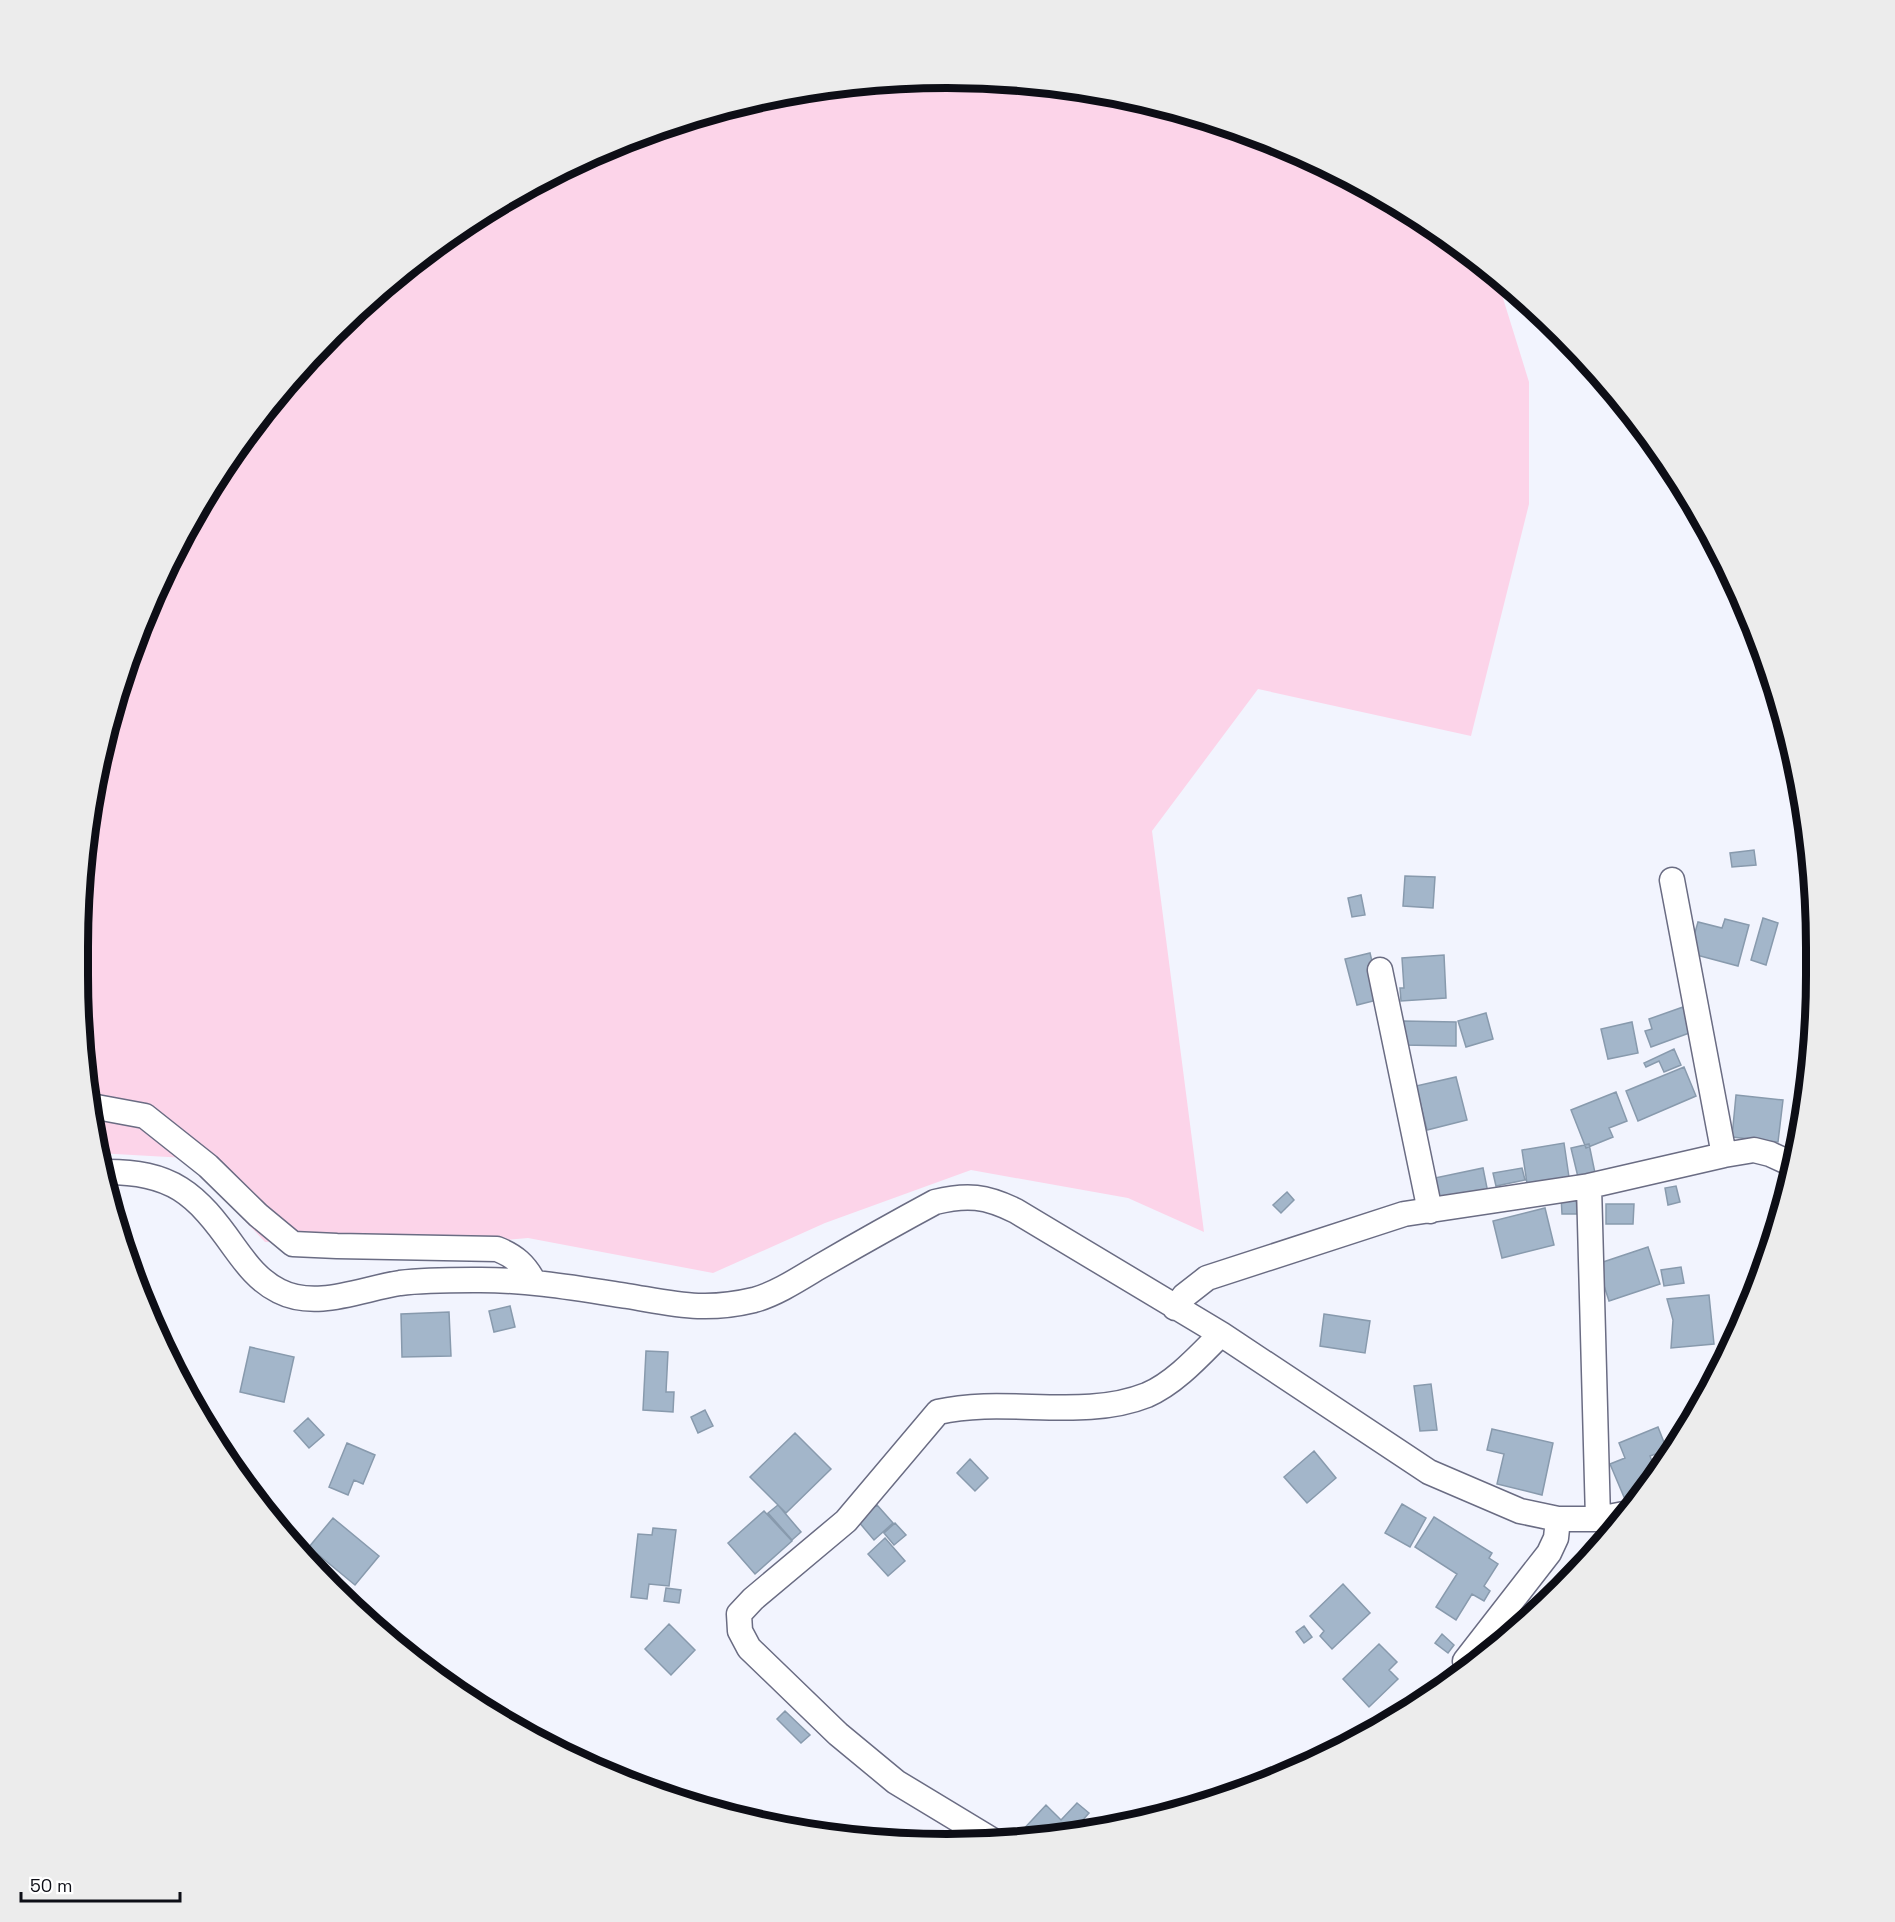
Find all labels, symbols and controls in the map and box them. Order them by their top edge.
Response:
scale bar [21,1865,180,1903]
text: 50 m [30,1874,72,1897]

